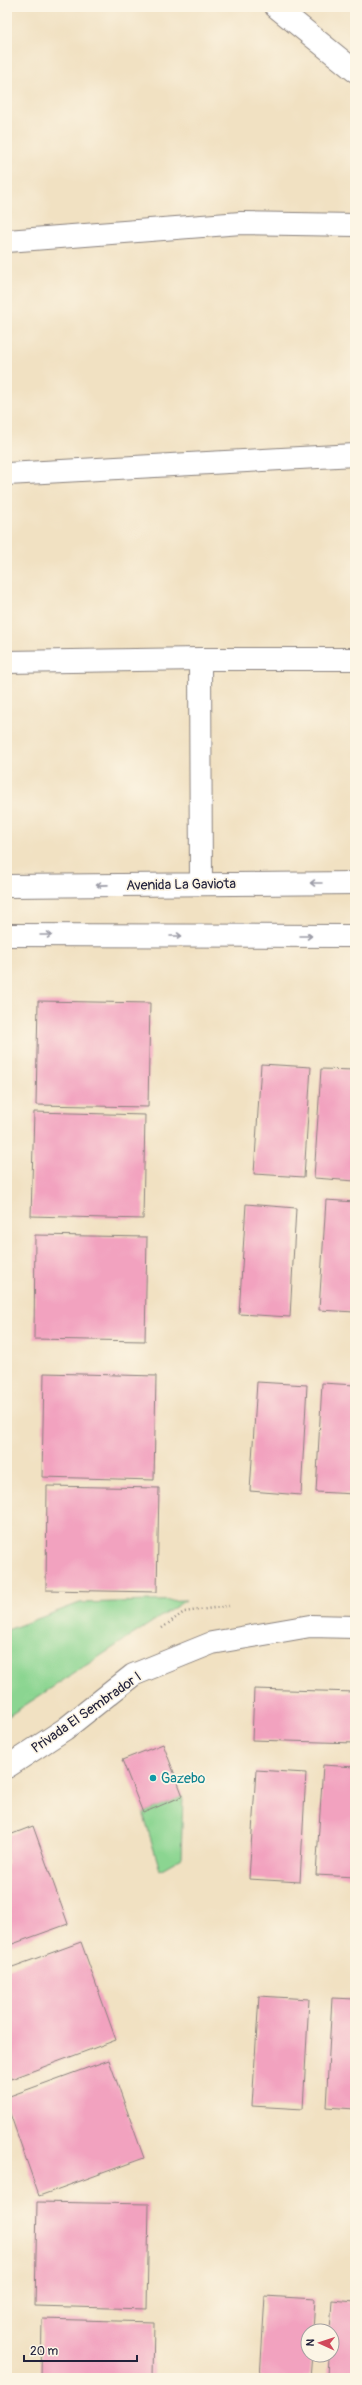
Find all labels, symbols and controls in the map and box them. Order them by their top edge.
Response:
street label: Avenida La Gaviota [126,875,236,894]
one-way arrow [310,879,323,887]
one-way arrow [96,881,109,889]
one-way arrow [39,931,52,939]
one-way arrow [169,932,182,940]
one-way arrow [299,932,312,940]
street label: Privada El Sembrador I [28,1668,144,1757]
place label: Gazebo [161,1770,206,1787]
marker: Gazebo [148,1773,158,1783]
north arrow [300,2323,340,2363]
scale bar [24,2337,137,2363]
text: N [304,2338,317,2347]
text: 20 m [30,2344,59,2359]

